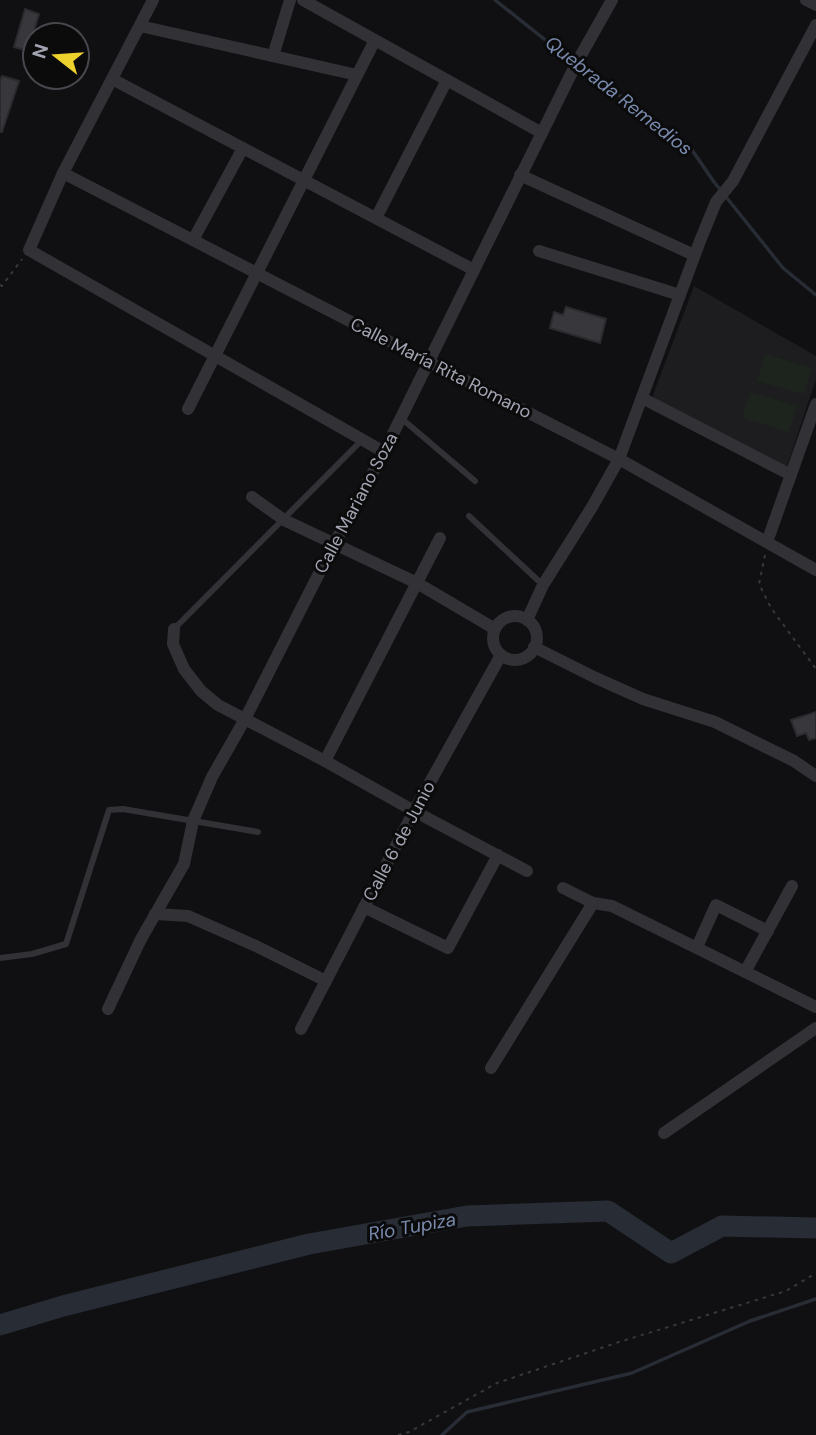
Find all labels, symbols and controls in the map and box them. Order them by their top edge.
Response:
north arrow [21,21,91,91]
water label: Quebrada Remedios [540,30,697,161]
text: N [26,41,54,61]
street label: Calle María Rita Romano [346,312,536,424]
street label: Calle Mariano Soza [309,428,403,578]
street label: Calle 6 de Junio [357,777,441,905]
water label: Río Tupiza [366,1206,458,1246]

